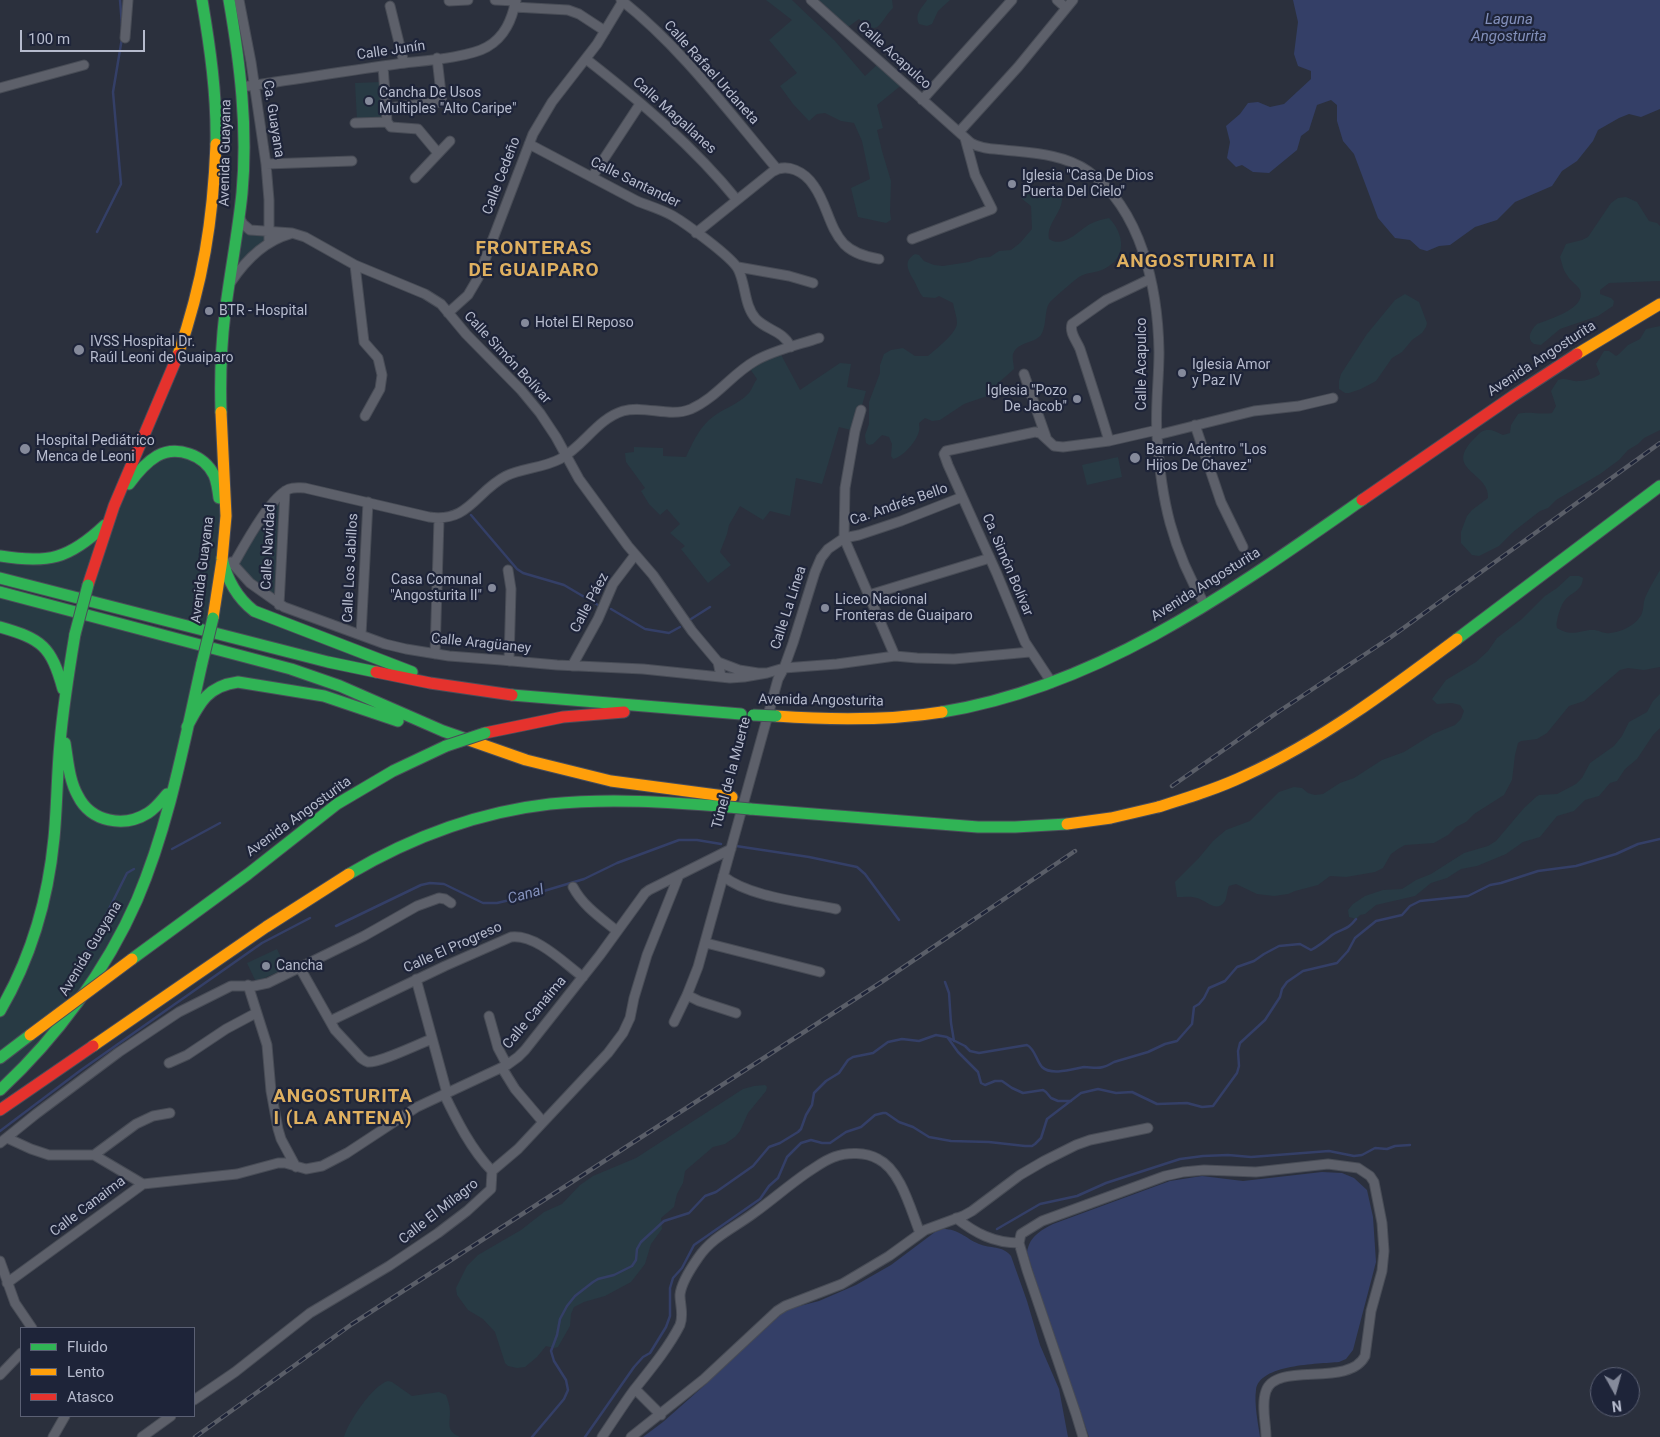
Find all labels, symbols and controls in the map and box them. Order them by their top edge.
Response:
water label: Laguna Angosturita [1471,11,1547,46]
street label: Calle Rafael Urdaneta [660,18,762,128]
street label: Calle Acapulco [854,19,934,93]
scale bar [22,20,148,52]
text: 100 m [28,30,70,48]
street label: Calle Junín [356,38,426,64]
street label: Calle Magallanes [629,74,719,158]
street label: Ca. Guayana [259,79,287,159]
place label: Cancha De Usos Multiples "Alto Caripe" [379,85,516,118]
marker: Cancha De Usos Multiples "Alto Caripe" [363,95,375,107]
street label: Avenida Guayana [217,99,235,207]
street label: Calle Cedeño [479,135,525,217]
street label: Calle Santander [587,154,683,212]
place label: Iglesia "Casa De Dios Puerta Del Cielo" [1022,168,1154,200]
marker: Iglesia "Casa De Dios Puerta Del Cielo" [1006,178,1018,190]
district label: FRONTERAS DE GUAIPARO [467,238,601,282]
district label: ANGOSTURITA II [1115,251,1277,273]
place label: BTR - Hospital [219,303,307,319]
marker: BTR - Hospital [203,305,215,317]
street label: Calle Simón Bolívar [460,308,554,408]
place label: Hotel El Reposo [535,315,634,331]
marker: Hotel El Reposo [519,317,531,329]
street label: Calle Acapulco [1134,318,1150,410]
street label: Avenida Angosturita [1485,318,1599,400]
place label: IVSS Hospital Dr. Raúl Leoni de Guaiparo [90,334,234,367]
marker: IVSS Hospital Dr. Raúl Leoni de Guaiparo [72,343,86,357]
place label: Iglesia Amor y Paz IV [1192,357,1270,390]
marker: Iglesia Amor y Paz IV [1176,367,1188,379]
place label: Iglesia "Pozo De Jacob" [987,383,1067,416]
marker: Iglesia "Pozo De Jacob" [1071,393,1083,405]
place label: Hospital Pediátrico Menca de Leoni [36,433,155,466]
marker: Hospital Pediátrico Menca de Leoni [18,442,32,456]
place label: Barrio Adentro "Los Hijos De Chavez" [1146,442,1267,474]
marker: Barrio Adentro "Los Hijos De Chavez" [1128,451,1142,465]
street label: Ca. Andrés Bello [848,480,950,530]
street label: Calle Navidad [258,504,280,590]
street label: Ca. Simón Bolívar [978,511,1036,619]
street label: Calle Los Jabillos [340,513,362,623]
street label: Avenida Guayana [188,516,218,624]
street label: Avenida Angosturita [1148,545,1264,625]
street label: Calle La Línea [768,564,810,652]
street label: Calle Páez [567,570,613,636]
place label: Casa Comunal "Angosturita II" [390,572,482,604]
marker: Casa Comunal "Angosturita II" [486,582,498,594]
place label: Liceo Nacional Fronteras de Guaiparo [835,592,973,624]
marker: Liceo Nacional Fronteras de Guaiparo [819,602,831,614]
street label: Calle Aragüaney [430,630,532,658]
street label: Avenida Angosturita [758,692,884,710]
street label: Túnel de la Muerte [709,715,755,831]
street label: Avenida Angosturita [243,773,355,861]
water label: Canal [506,881,546,909]
street label: Avenida Guayana [56,899,126,999]
street label: Calle El Progreso [401,919,505,977]
place label: Cancha [276,958,323,974]
marker: Cancha [260,960,272,972]
street label: Calle Canaima [500,973,570,1053]
district label: ANGOSTURITA I (LA ANTENA) [272,1086,414,1130]
street label: Calle Canaima [47,1173,129,1241]
street label: Calle El Milagro [396,1176,482,1248]
legend [20,1327,195,1417]
text: Fluido [67,1338,108,1356]
text: Lento [67,1363,105,1381]
north arrow [1590,1367,1640,1417]
text: Atasco [67,1388,114,1406]
text: N [1611,1397,1623,1414]

